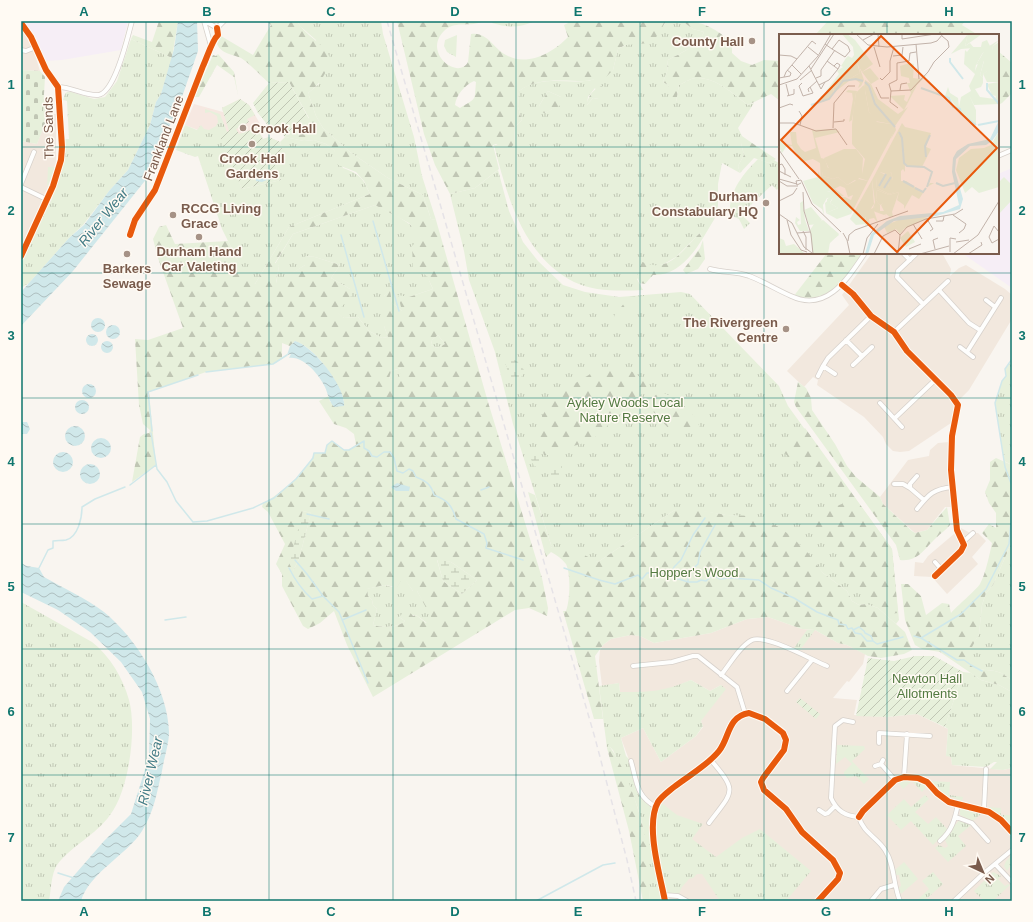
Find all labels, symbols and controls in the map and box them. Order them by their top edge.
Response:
text: A [79,4,89,19]
text: B [202,4,212,19]
text: C [326,4,336,19]
text: D [450,4,460,19]
text: E [574,4,583,19]
text: F [698,4,706,19]
text: G [821,4,831,19]
text: H [944,4,954,19]
place label: County Hall [672,34,744,49]
inset map [779,34,999,254]
marker: County Hall [747,36,757,46]
text: 1 [7,77,15,92]
text: 1 [1018,77,1026,92]
street label: Frankland Lane [140,93,187,183]
street label: The Sands [40,96,57,160]
place label: Crook Hall [251,121,316,136]
marker: Crook Hall [238,123,248,133]
marker: Crook Hall Gardens [247,139,257,149]
place label: Crook Hall Gardens [219,151,285,181]
water label: River Wear [75,184,132,249]
place label: Durham Constabulary HQ [652,189,758,219]
marker: Durham Constabulary HQ [761,198,771,208]
place label: RCCG Living Grace [181,201,261,231]
text: 2 [7,203,15,218]
text: 2 [1018,203,1026,218]
marker: RCCG Living Grace [168,210,178,220]
marker: Durham Hand Car Valeting [194,232,204,242]
place label: Durham Hand Car Valeting [156,244,242,274]
marker: Barkers Sewage [122,249,132,259]
place label: Barkers Sewage [103,261,151,291]
place label: The Rivergreen Centre [683,315,778,345]
marker: The Rivergreen Centre [781,324,791,334]
text: 3 [7,328,15,343]
text: 3 [1018,328,1026,343]
park label: Aykley Woods Local Nature Reserve [567,395,683,425]
text: 4 [7,454,15,469]
text: 4 [1018,454,1026,469]
park label: Hopper's Wood [650,565,738,580]
text: 5 [7,579,15,594]
text: 5 [1018,579,1026,594]
park label: Newton Hall Allotments [892,671,962,701]
text: 6 [7,704,15,719]
text: 6 [1018,704,1026,719]
water label: River Wear [134,734,166,807]
text: 7 [7,830,15,845]
text: 7 [1018,830,1026,845]
north arrow [963,852,1003,892]
text: N [983,872,997,886]
text: A [79,904,89,919]
text: B [202,904,212,919]
text: C [326,904,336,919]
text: D [450,904,460,919]
text: E [574,904,583,919]
text: F [698,904,706,919]
text: G [821,904,831,919]
text: H [944,904,954,919]

